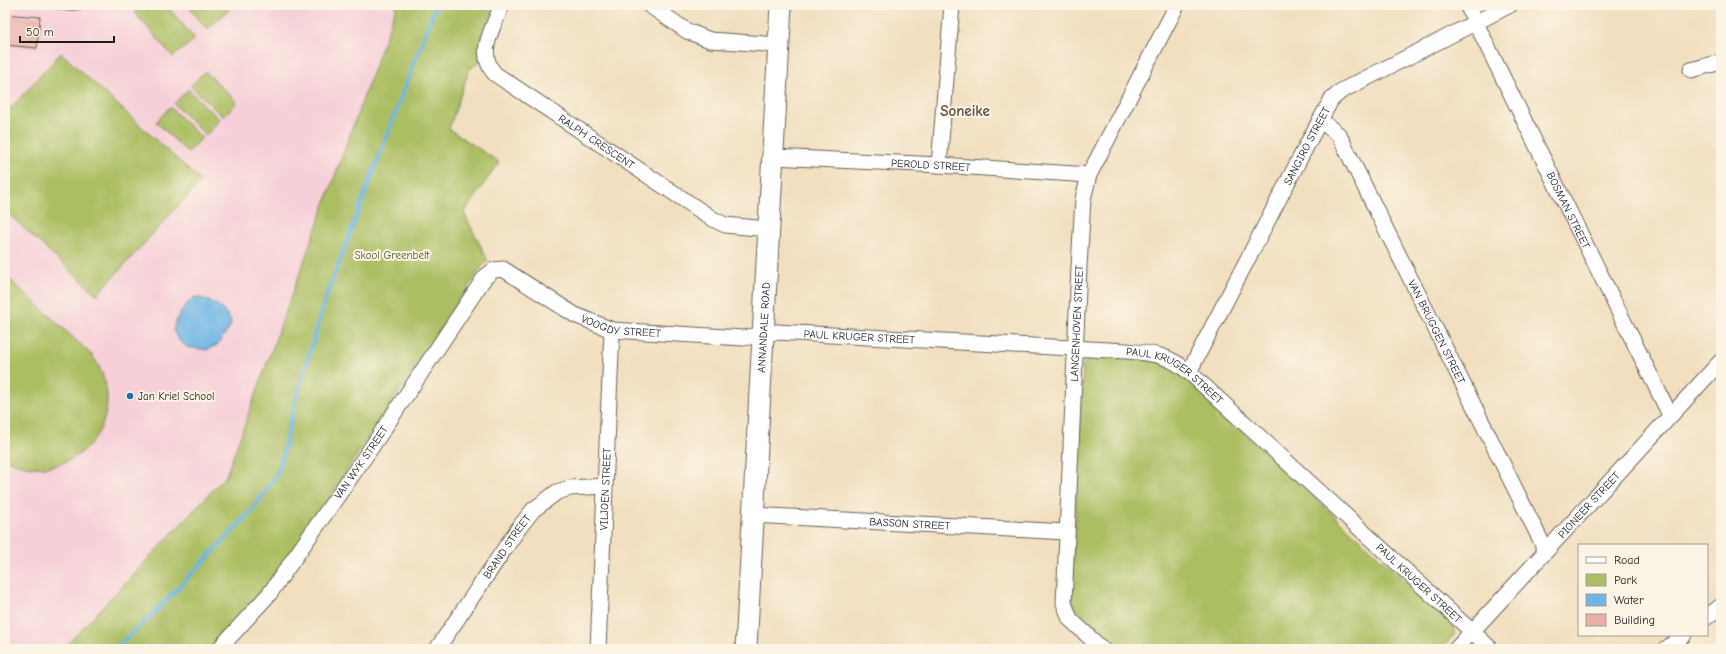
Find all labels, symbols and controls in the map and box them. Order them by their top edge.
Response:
scale bar [20,18,114,44]
text: 50 m [26,25,54,39]
district label: Soneike [940,102,990,120]
street label: SANGIRO STREET [1281,104,1333,187]
street label: RALPH CRESCENT [556,112,637,172]
street label: PEROLD STREET [891,156,971,174]
street label: BOSMAN STREET [1544,170,1593,251]
park label: Skool Greenbelt [355,249,430,262]
street label: LANGENHOVEN STREET [1067,264,1086,382]
street label: VAN BRUGGEN STREET [1406,278,1468,386]
street label: ANNANDALE ROAD [755,282,772,373]
street label: VOOGDY STREET [579,312,662,339]
street label: PAUL KRUGER STREET [803,327,916,346]
street label: PAUL KRUGER STREET [1126,344,1226,407]
place label: Jan Kriel School [138,390,214,403]
marker: Jan Kriel School [125,391,135,401]
street label: VAN WYK STREET [331,423,391,501]
street label: VILJOEN STREET [597,447,613,531]
street label: PIONEER STREET [1555,469,1623,541]
street label: BRAND STREET [480,512,534,581]
street label: BASSON STREET [869,515,951,532]
street label: PAUL KRUGER STREET [1374,541,1465,626]
legend [1578,544,1708,636]
text: Road [1614,553,1640,567]
text: Park [1614,573,1637,587]
text: Water [1614,593,1644,607]
text: Building [1614,613,1655,627]

